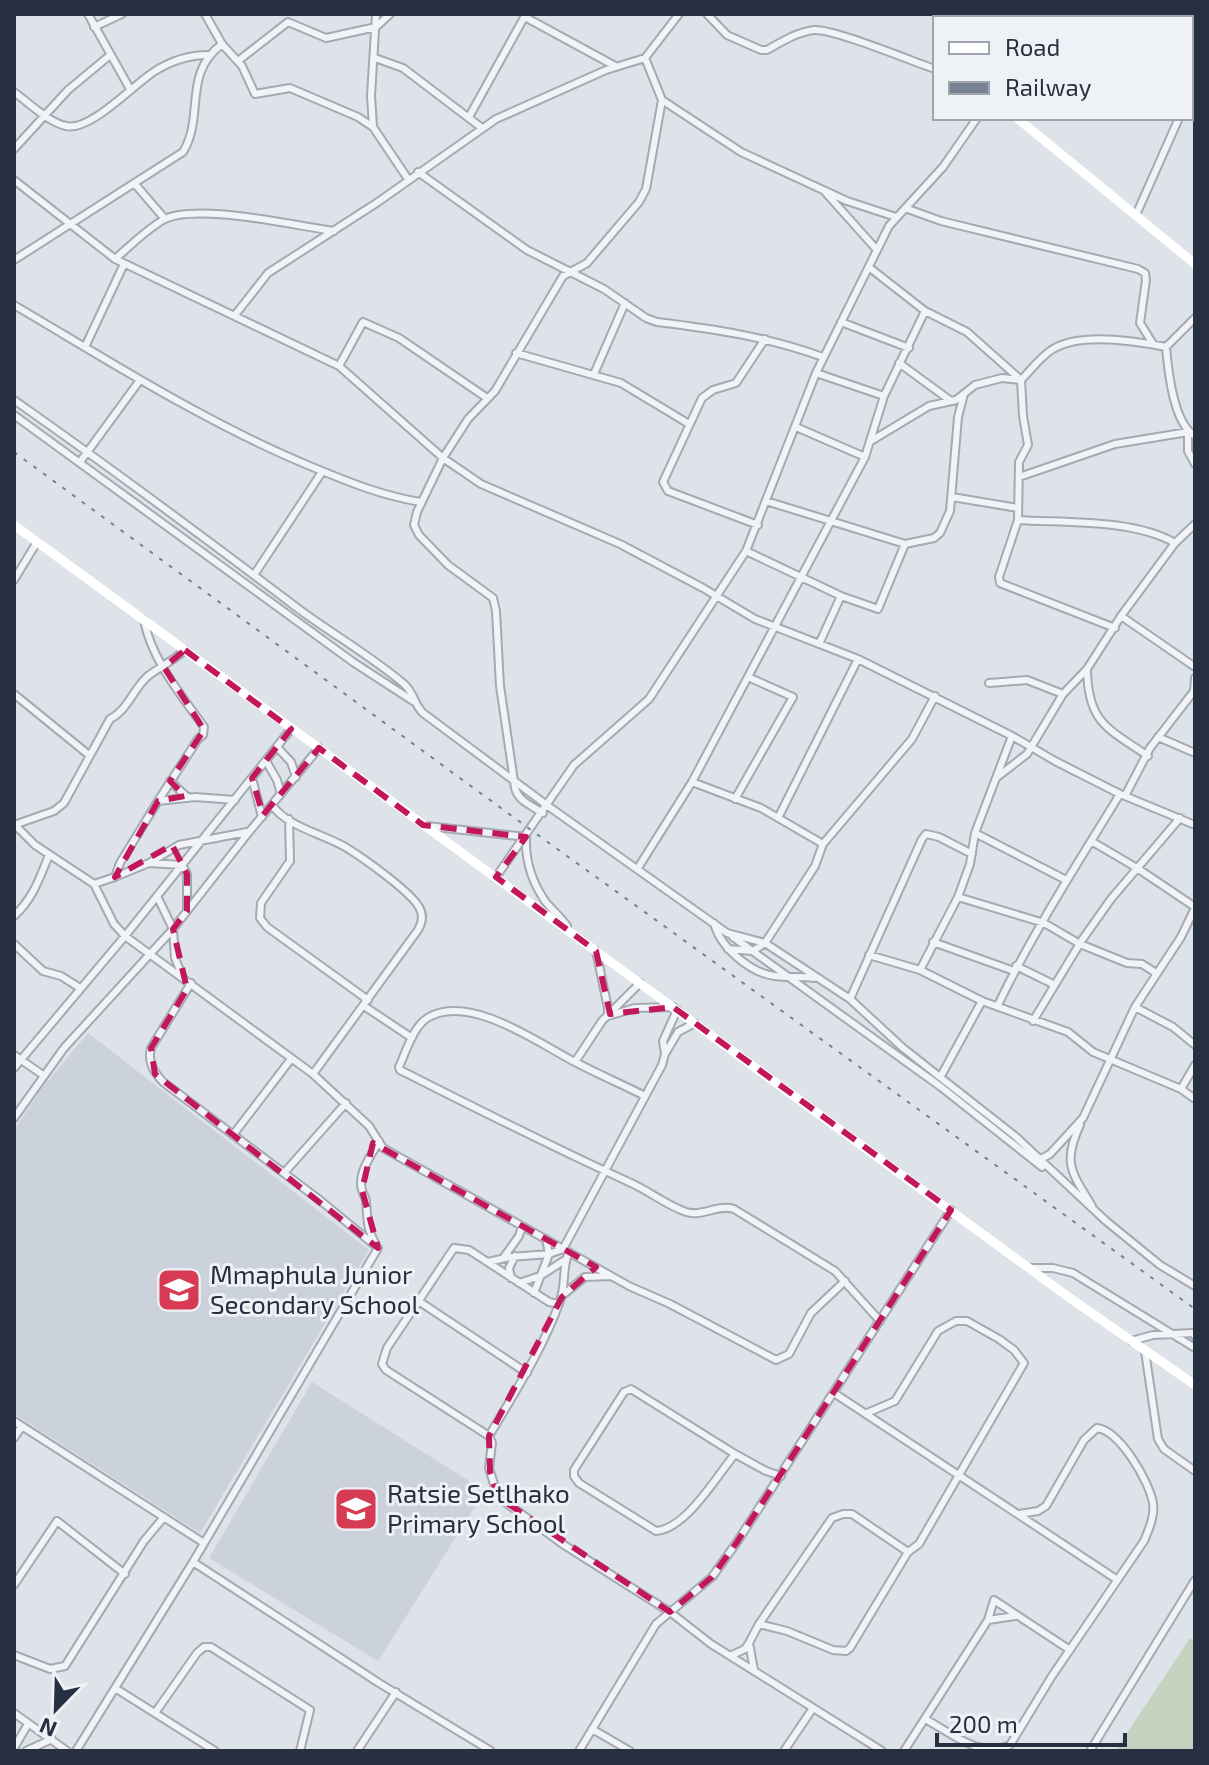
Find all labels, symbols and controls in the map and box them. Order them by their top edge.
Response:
legend [933,16,1193,120]
text: Road [1005,32,1060,61]
text: Railway [1005,72,1092,101]
place label: Mmaphula Junior Secondary School [210,1258,419,1319]
school or university icon: Mmaphula Junior Secondary School [155,1266,203,1314]
place label: Ratsie Setlhako Primary School [387,1477,570,1538]
school or university icon: Ratsie Setlhako Primary School [332,1485,380,1533]
north arrow [16,1669,96,1749]
scale bar [937,1697,1125,1747]
text: 200 m [949,1709,1018,1738]
text: N [35,1713,60,1743]

